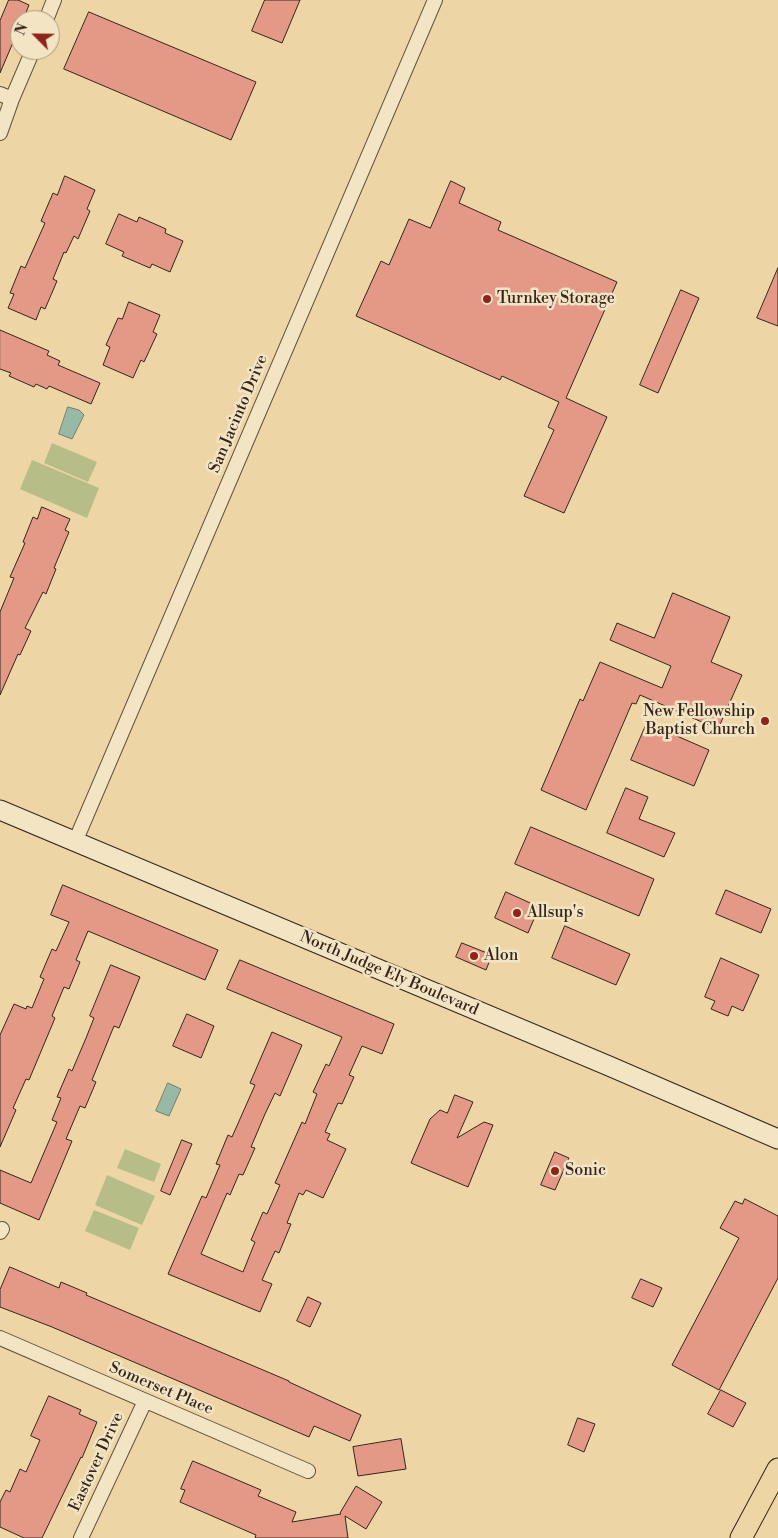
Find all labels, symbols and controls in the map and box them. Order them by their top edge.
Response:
north arrow [10,10,60,60]
text: N [12,21,33,38]
place label: Turnkey Storage [497,289,615,309]
marker: Turnkey Storage [481,293,493,305]
street label: San Jacinto Drive [205,352,273,476]
place label: New Fellowship Baptist Church [643,702,755,740]
marker: New Fellowship Baptist Church [759,715,771,727]
place label: Allsup's [527,903,583,923]
marker: Allsup's [511,907,523,919]
street label: North Judge Ely Boulevard [297,928,481,1020]
place label: Alon [484,946,518,966]
marker: Alon [468,950,480,962]
place label: Sonic [565,1161,606,1181]
marker: Sonic [549,1165,561,1177]
street label: Somerset Place [106,1358,216,1420]
street label: Eastover Drive [66,1409,128,1515]

